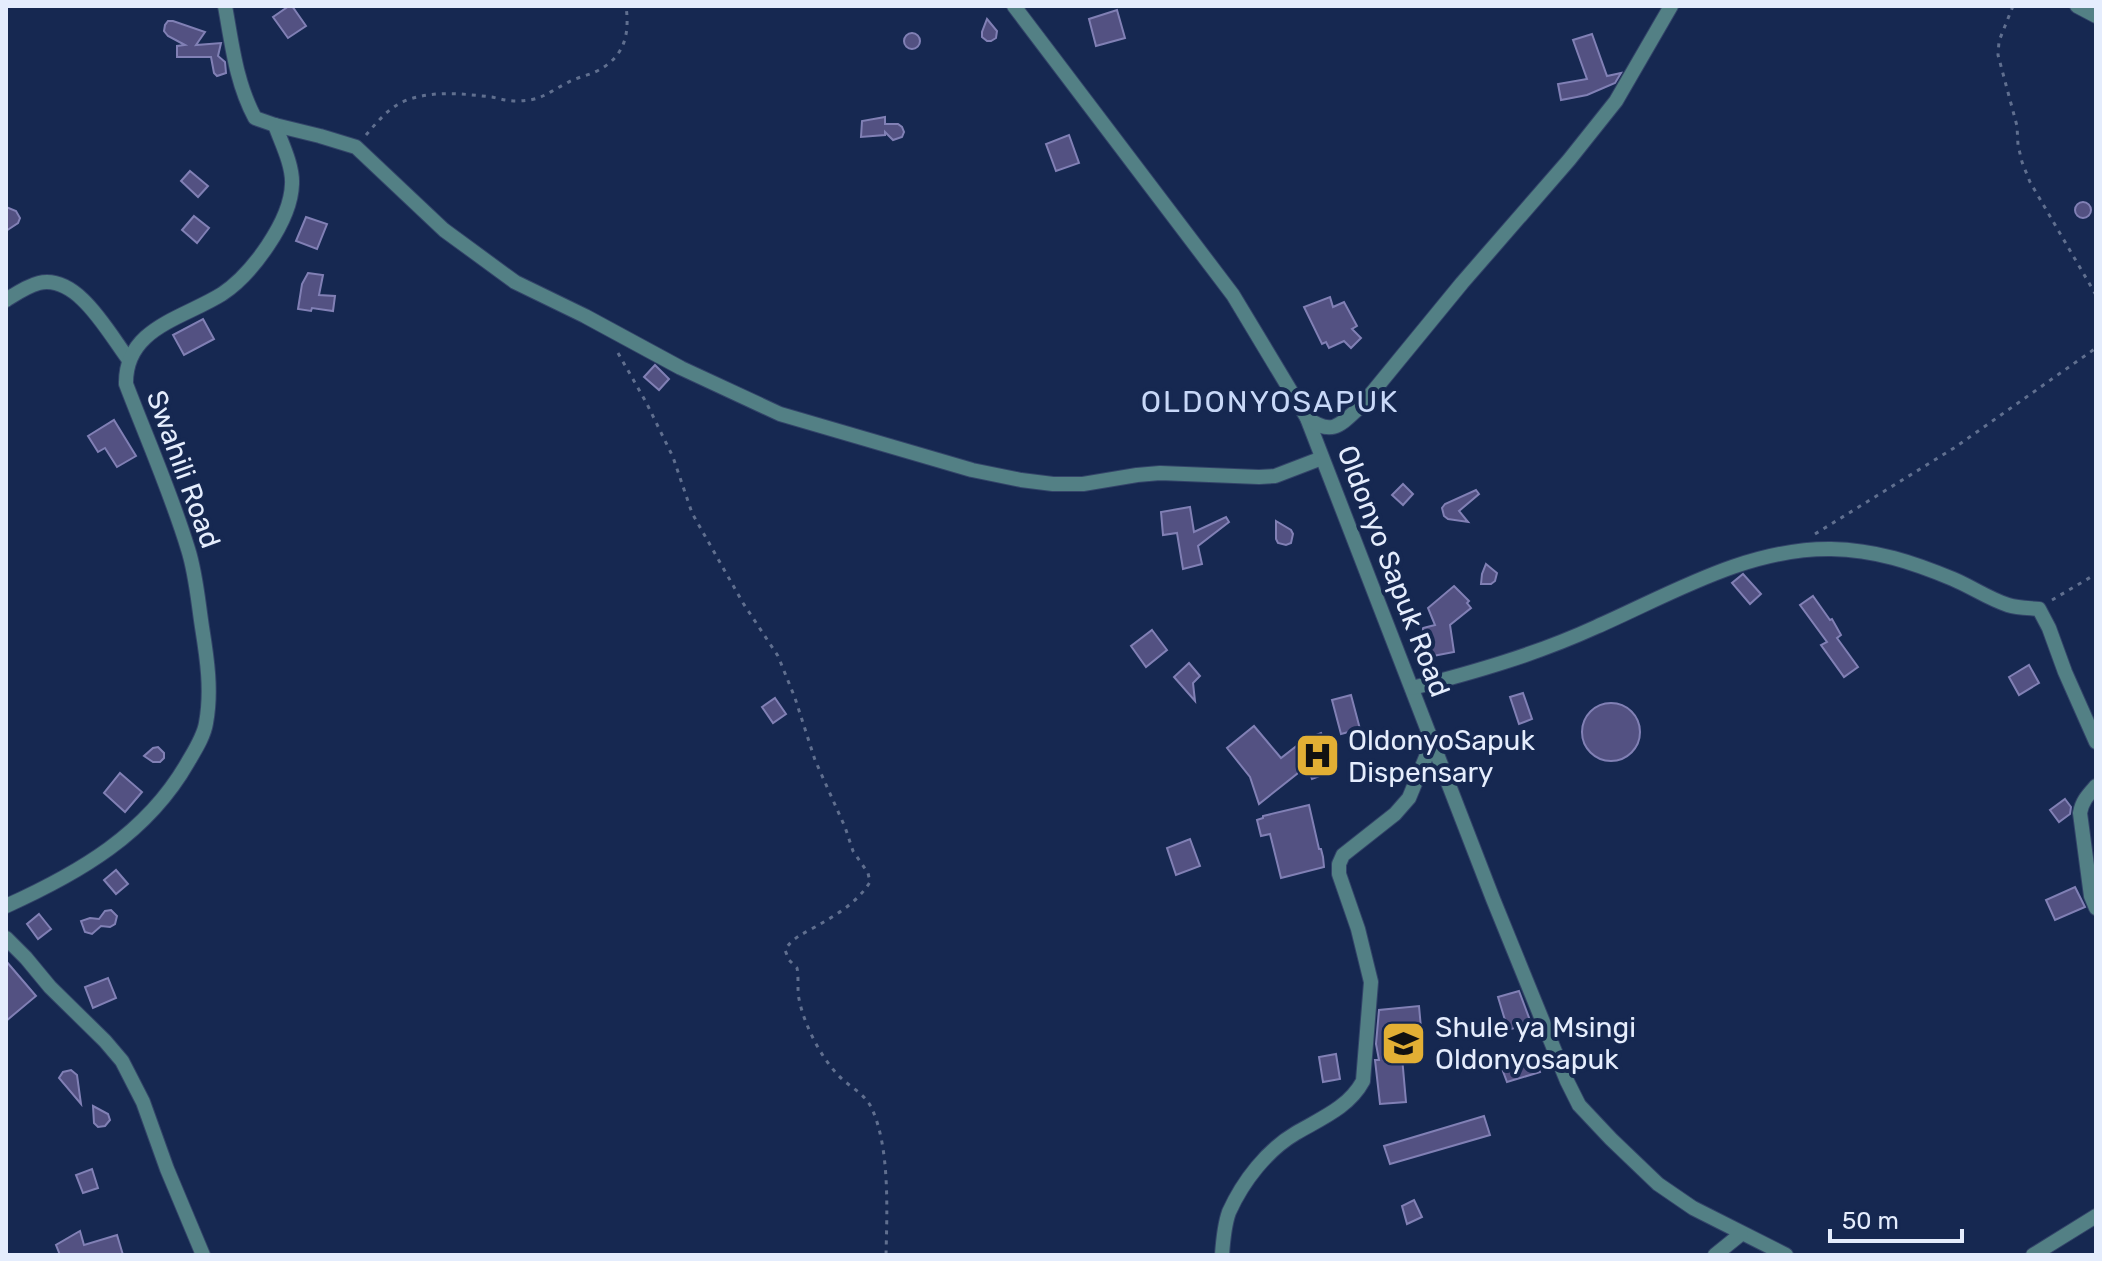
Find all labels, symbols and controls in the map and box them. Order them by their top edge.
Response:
district label: OLDONYOSAPUK [1141,384,1399,420]
street label: Swahili Road [140,386,227,553]
street label: Oldonyo Sapuk Road [1330,441,1457,702]
place label: OldonyoSapuk Dispensary [1348,724,1535,789]
hospital icon: OldonyoSapuk Dispensary [1293,732,1341,780]
place label: Shule ya Msingi Oldonyosapuk [1435,1011,1636,1076]
school or university icon: Shule ya Msingi Oldonyosapuk [1380,1019,1428,1067]
scale bar [1830,1193,1962,1243]
text: 50 m [1842,1207,1899,1235]

